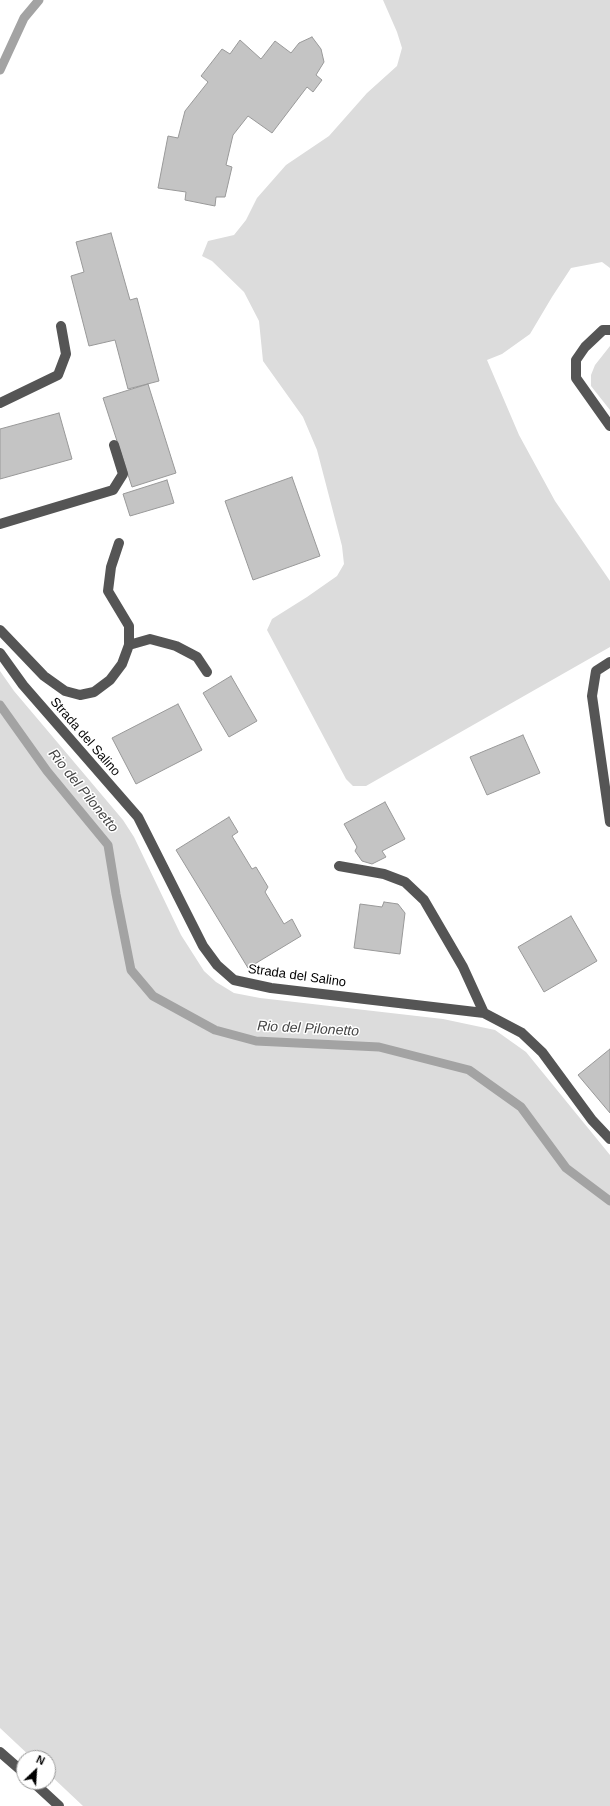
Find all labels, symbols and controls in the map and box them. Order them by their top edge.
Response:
street label: Strada del Salino [47,695,123,779]
water label: Rio del Pilonetto [44,746,122,836]
street label: Strada del Salino [247,961,347,991]
water label: Rio del Pilonetto [257,1018,359,1040]
north arrow [16,1750,56,1790]
text: N [35,1753,47,1767]

